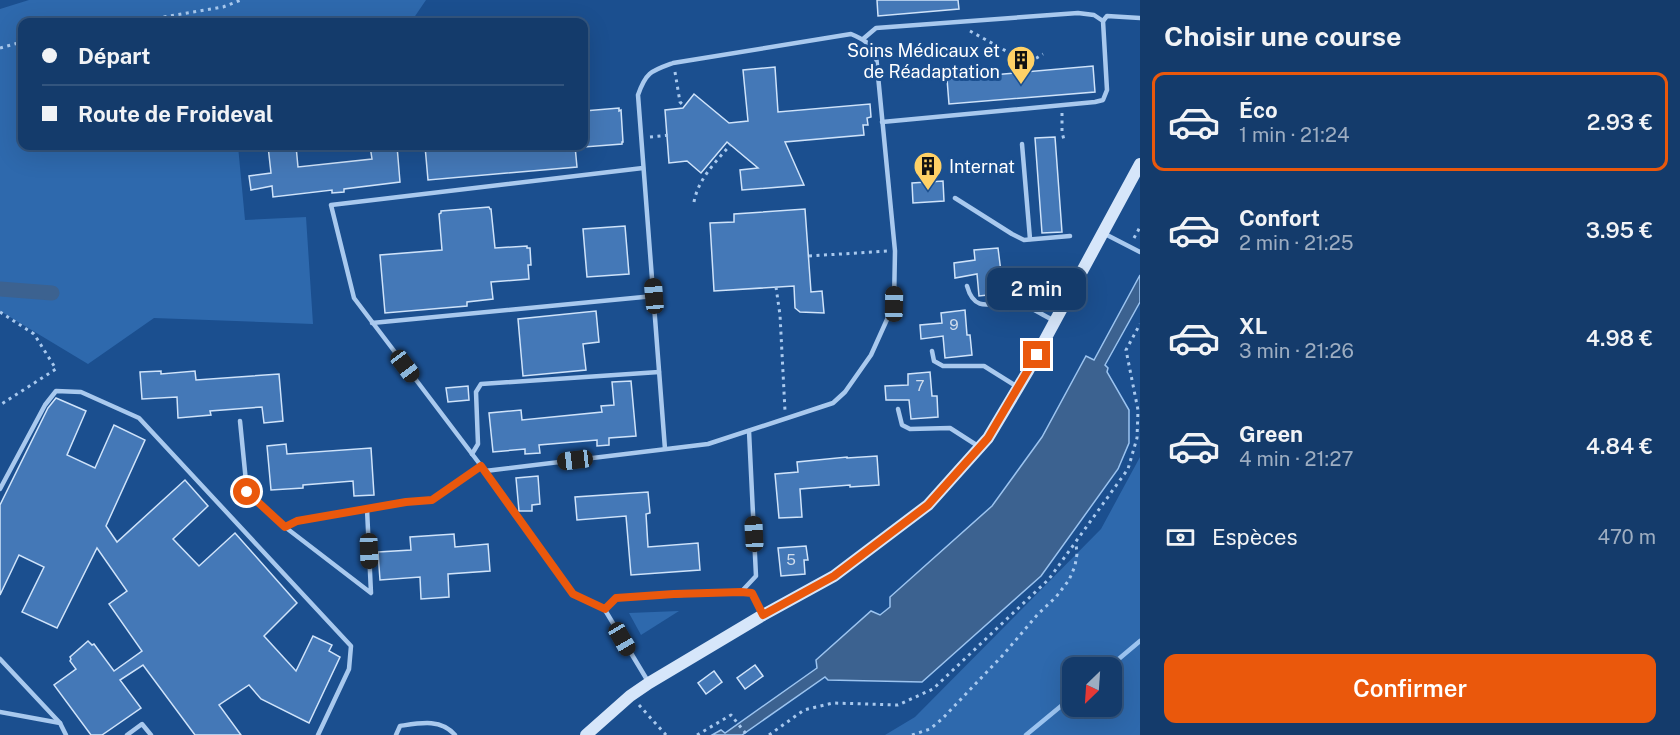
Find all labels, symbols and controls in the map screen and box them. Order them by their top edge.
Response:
text: Choisir une course [1164,20,1402,52]
place label: Soins Médicaux et de Réadaptation [847,40,1000,82]
text: Départ [78,43,150,69]
building icon: Soins Médicaux et de Réadaptation [1005,44,1037,86]
icon: car [1167,95,1221,149]
text: Éco [1239,97,1278,123]
text: Route de Froideval [78,101,273,127]
text: 2.93 € [1587,109,1653,135]
text: 1 min · 21:24 [1239,123,1350,147]
building icon: Internat [912,150,944,192]
place label: Internat [949,156,1015,177]
icon: car [1167,203,1221,257]
text: Confort [1239,205,1320,231]
text: 3.95 € [1586,217,1653,243]
text: 2 min · 21:25 [1239,231,1354,255]
callout: 2 min [988,268,1086,310]
car [643,277,665,315]
text: 2 min [1011,277,1062,301]
car [885,286,903,322]
icon: car [1167,311,1221,365]
text: XL [1239,313,1267,339]
house number: 9 [949,316,959,333]
text: 4.98 € [1586,325,1653,351]
text: 3 min · 21:26 [1239,339,1354,363]
route end [1023,341,1050,368]
car [387,346,423,386]
house number: 7 [915,377,925,394]
icon: car [1167,419,1221,473]
text: Green [1239,421,1303,447]
text: 4.84 € [1586,433,1653,459]
text: 4 min · 21:27 [1239,447,1353,471]
car [556,449,594,471]
route start [233,478,260,505]
car [744,516,764,552]
icon: cash [1164,521,1197,554]
text: Espèces [1212,524,1298,550]
text: 470 m [1597,525,1656,549]
car [359,533,379,569]
house number: 5 [786,551,796,568]
car [605,619,639,659]
button: Confirmer [1164,654,1656,723]
north arrow [1062,657,1122,717]
map controls [1062,657,1122,717]

